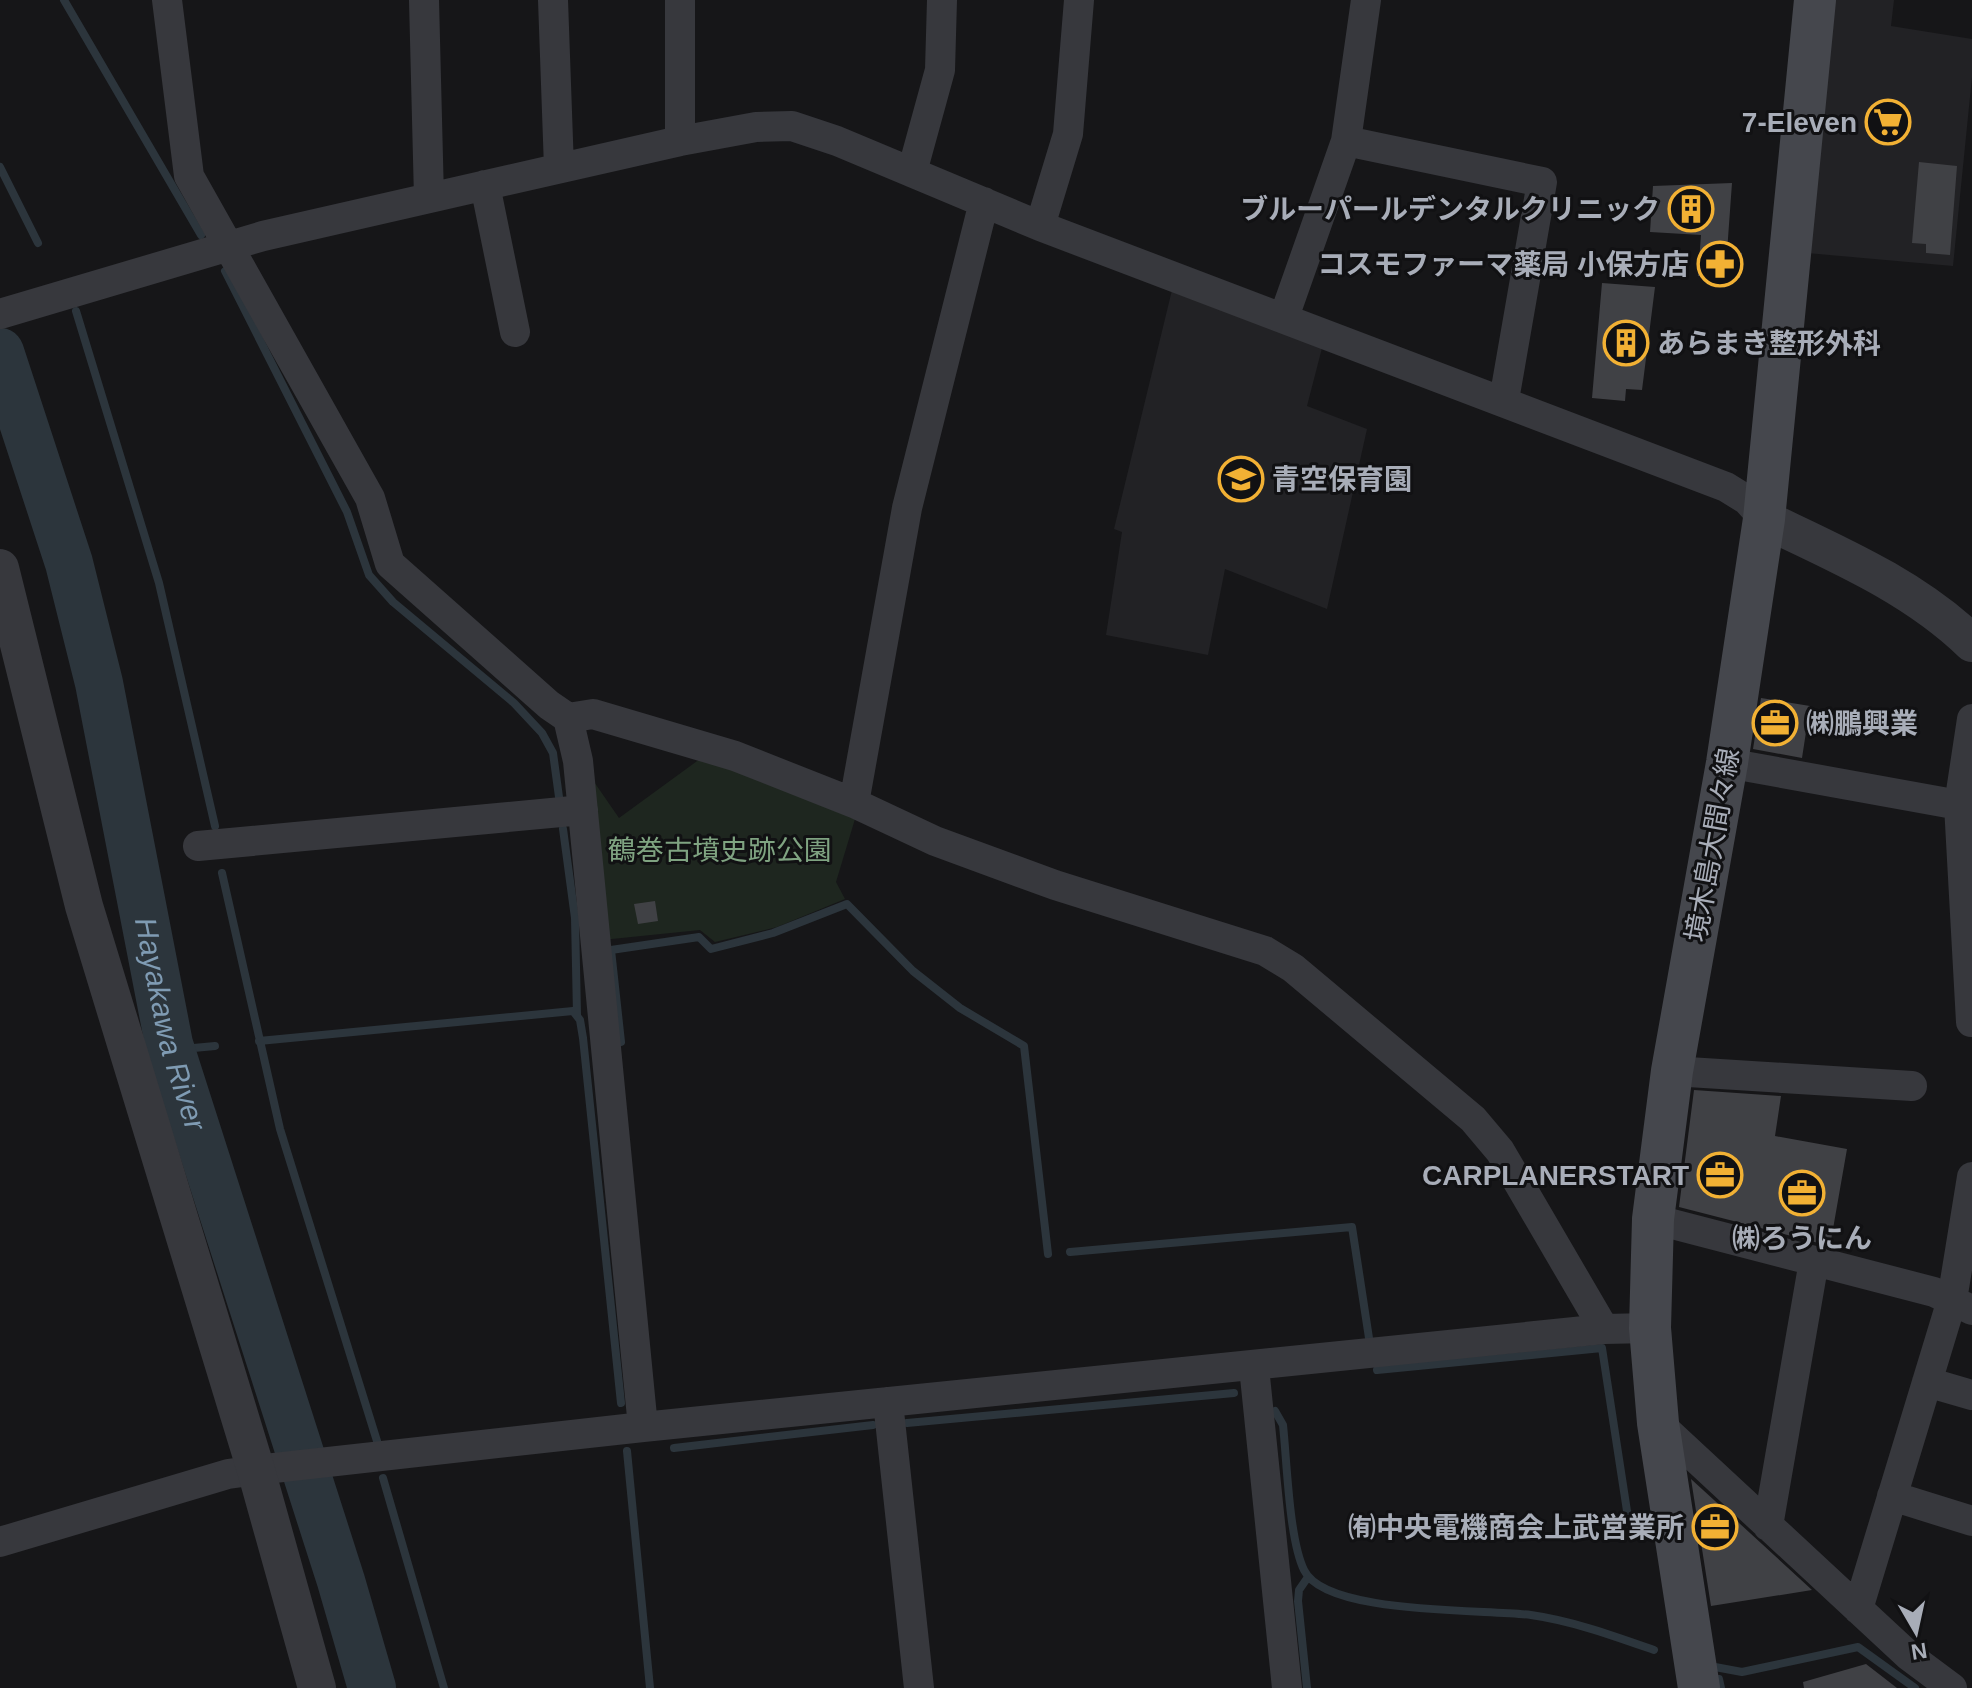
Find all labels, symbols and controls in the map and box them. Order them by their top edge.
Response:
supermarket icon: 7-Eleven [1864,98,1912,146]
place label: 7-Eleven [1742,107,1857,138]
building icon: ブルーパールデンタルクリニック [1667,185,1715,233]
place label: ブルーパールデンタルクリニック [1240,194,1660,225]
pharmacy icon: コスモファーマ薬局 小保方店 [1696,240,1744,288]
place label: コスモファーマ薬局 小保方店 [1317,249,1689,280]
building icon: あらまき整形外科 [1602,319,1650,367]
place label: あらまき整形外科 [1657,328,1881,359]
school or university icon: 青空保育園 [1217,455,1265,503]
place label: 青空保育園 [1272,464,1412,495]
office icon: ㈱鵬興業 [1751,699,1799,747]
place label: ㈱鵬興業 [1806,708,1918,739]
street label: 境木島大間々線 [1680,746,1745,944]
park label: 鶴巻古墳史跡公園 [608,835,832,866]
water label: Hayakawa River [129,914,213,1135]
office icon: CARPLANERSTART [1696,1151,1744,1199]
place label: CARPLANERSTART [1422,1160,1689,1191]
office icon: ㈱ろうにん [1778,1169,1826,1217]
place label: ㈱ろうにん [1732,1223,1872,1254]
office icon: ㈲中央電機商会上武営業所 [1691,1503,1739,1551]
place label: ㈲中央電機商会上武営業所 [1348,1512,1684,1543]
north arrow [1876,1592,1956,1672]
text: N [1909,1638,1929,1665]

